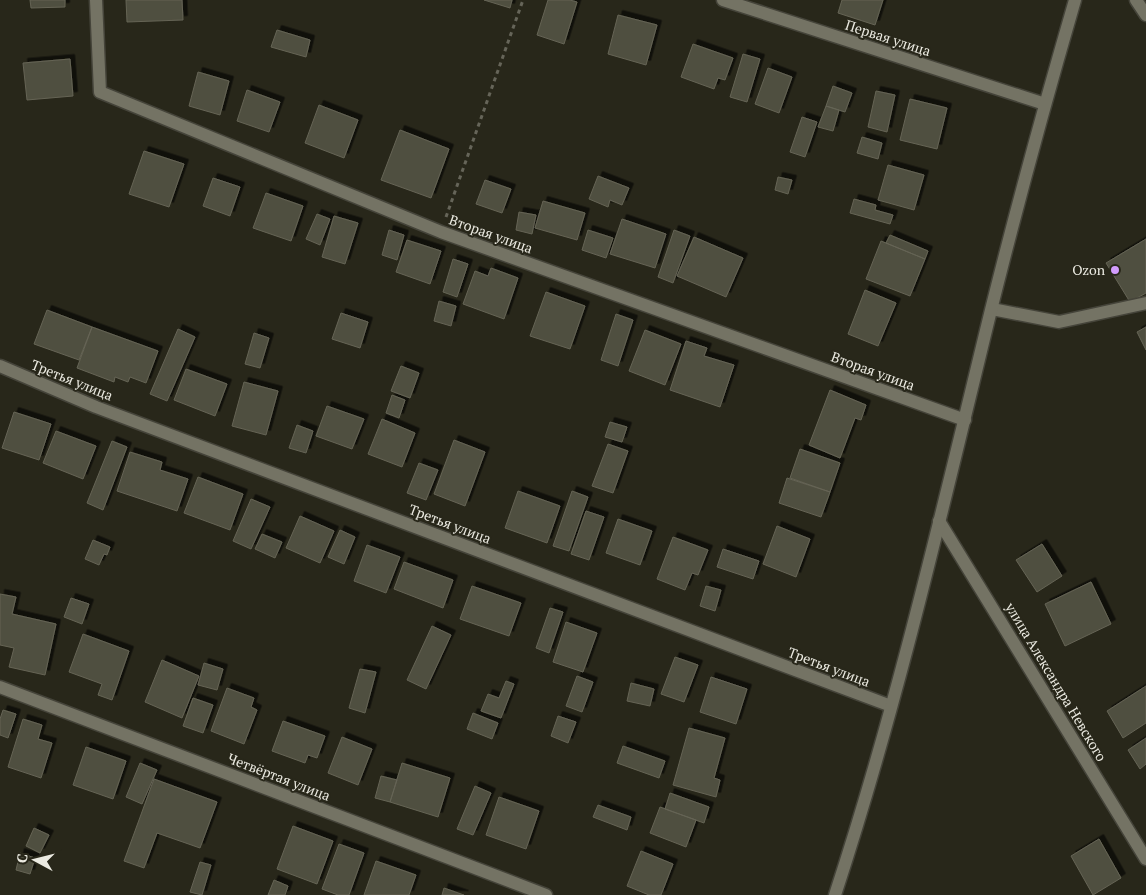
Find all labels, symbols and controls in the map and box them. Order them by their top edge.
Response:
street label: Первая улица [843,15,933,60]
street label: Вторая улица [447,210,536,257]
place label: Ozon [1072,260,1106,279]
marker: Ozon [1109,264,1121,276]
street label: Вторая улица [829,347,918,394]
street label: Третья улица [29,355,116,405]
street label: Третья улица [406,499,494,548]
street label: улица Александра Невского [1001,598,1112,765]
street label: Третья улица [785,642,873,691]
street label: Четвёртая улица [225,748,333,805]
north arrow [10,835,60,885]
text: С [12,853,32,864]

